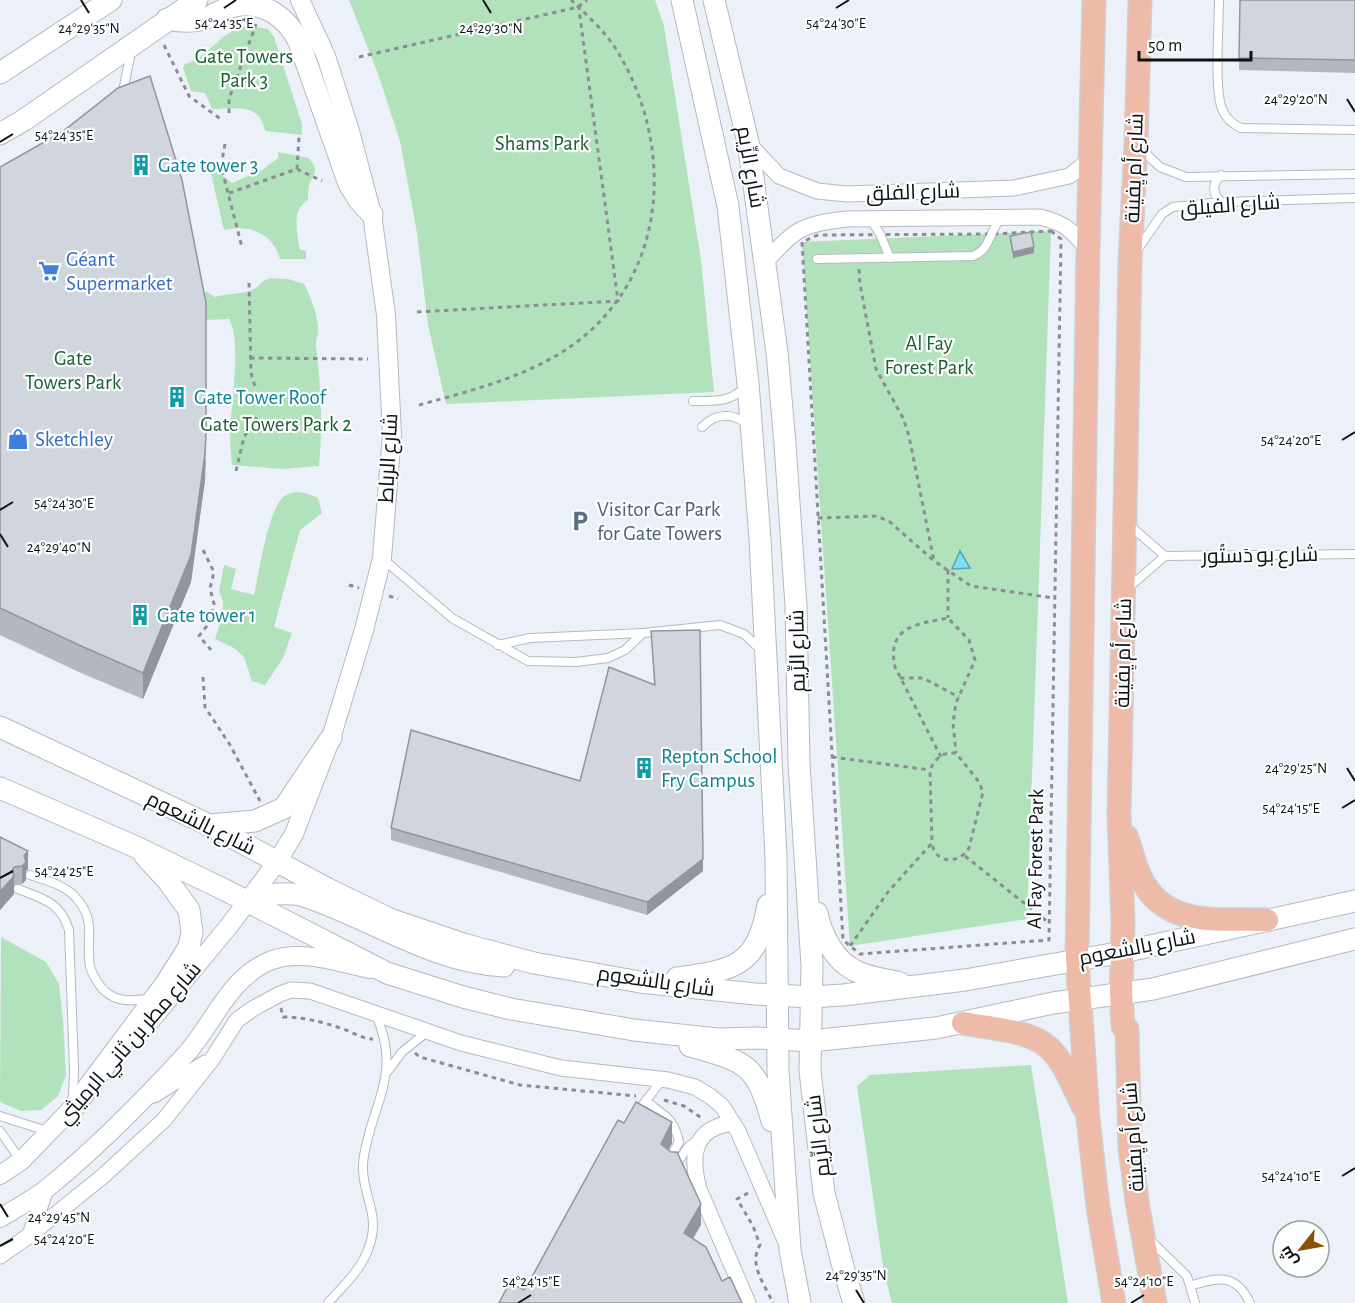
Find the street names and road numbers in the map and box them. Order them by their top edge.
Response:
street label: شارع أم يِفينة [1119,113,1150,223]
street label: شارع الرِّيم [730,124,769,210]
street label: شارع الفلق [866,180,961,208]
street label: شارع الفيلق [1179,192,1281,222]
street label: شارع الرباط [376,413,404,504]
street label: شارع بو دَستُور [1200,542,1319,570]
street label: شارع أم يِفينة [1109,598,1138,708]
street label: شارع الرِّيم [785,609,812,693]
street label: شارع بالشعوم [142,788,259,862]
street label: Al Fay Forest Park [1024,788,1047,929]
street label: شارع بالشعوم [1077,926,1198,972]
street label: شارع مطر بن ثاني الرميثي [54,958,209,1132]
street label: شارع بالشعوم [595,963,716,1003]
street label: شارع أم يِفينة [1116,1081,1151,1193]
street label: شارع الرِّيم [802,1093,837,1179]

